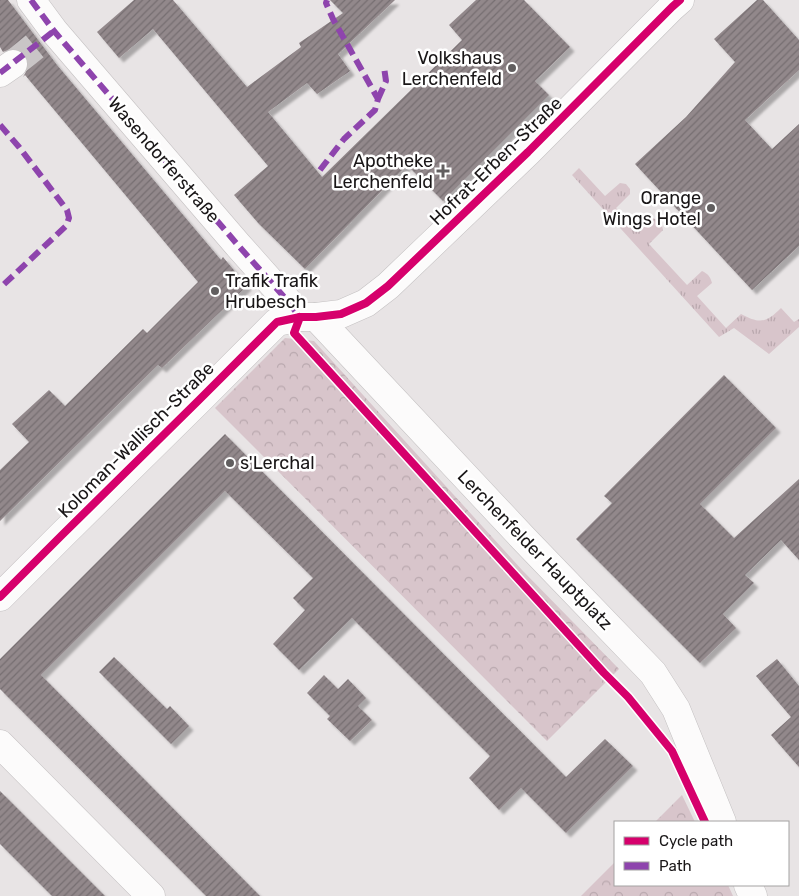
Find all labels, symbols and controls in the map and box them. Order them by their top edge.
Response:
place label: Volkshaus Lerchenfeld [402,47,502,90]
marker: Volkshaus Lerchenfeld [506,62,518,74]
street label: Hofrat-Erben-Straße [425,92,567,230]
street label: Wasendorferstraße [103,93,225,227]
place label: Apotheke Lerchenfeld [333,150,433,193]
marker: Apotheke Lerchenfeld [437,165,449,177]
place label: Orange Wings Hotel [602,187,701,230]
marker: Orange Wings Hotel [705,202,717,214]
place label: Trafik Trafik Hrubesch [225,270,319,313]
marker: Trafik Trafik Hrubesch [209,285,221,297]
street label: Koloman-Wallisch-Straße [53,357,219,523]
place label: s'Lerchal [240,452,315,474]
marker: s'Lerchal [224,457,236,469]
street label: Lerchenfelder Hauptplatz [453,465,617,635]
legend [614,821,789,886]
text: Cycle path [659,832,733,850]
text: Path [659,857,692,875]

